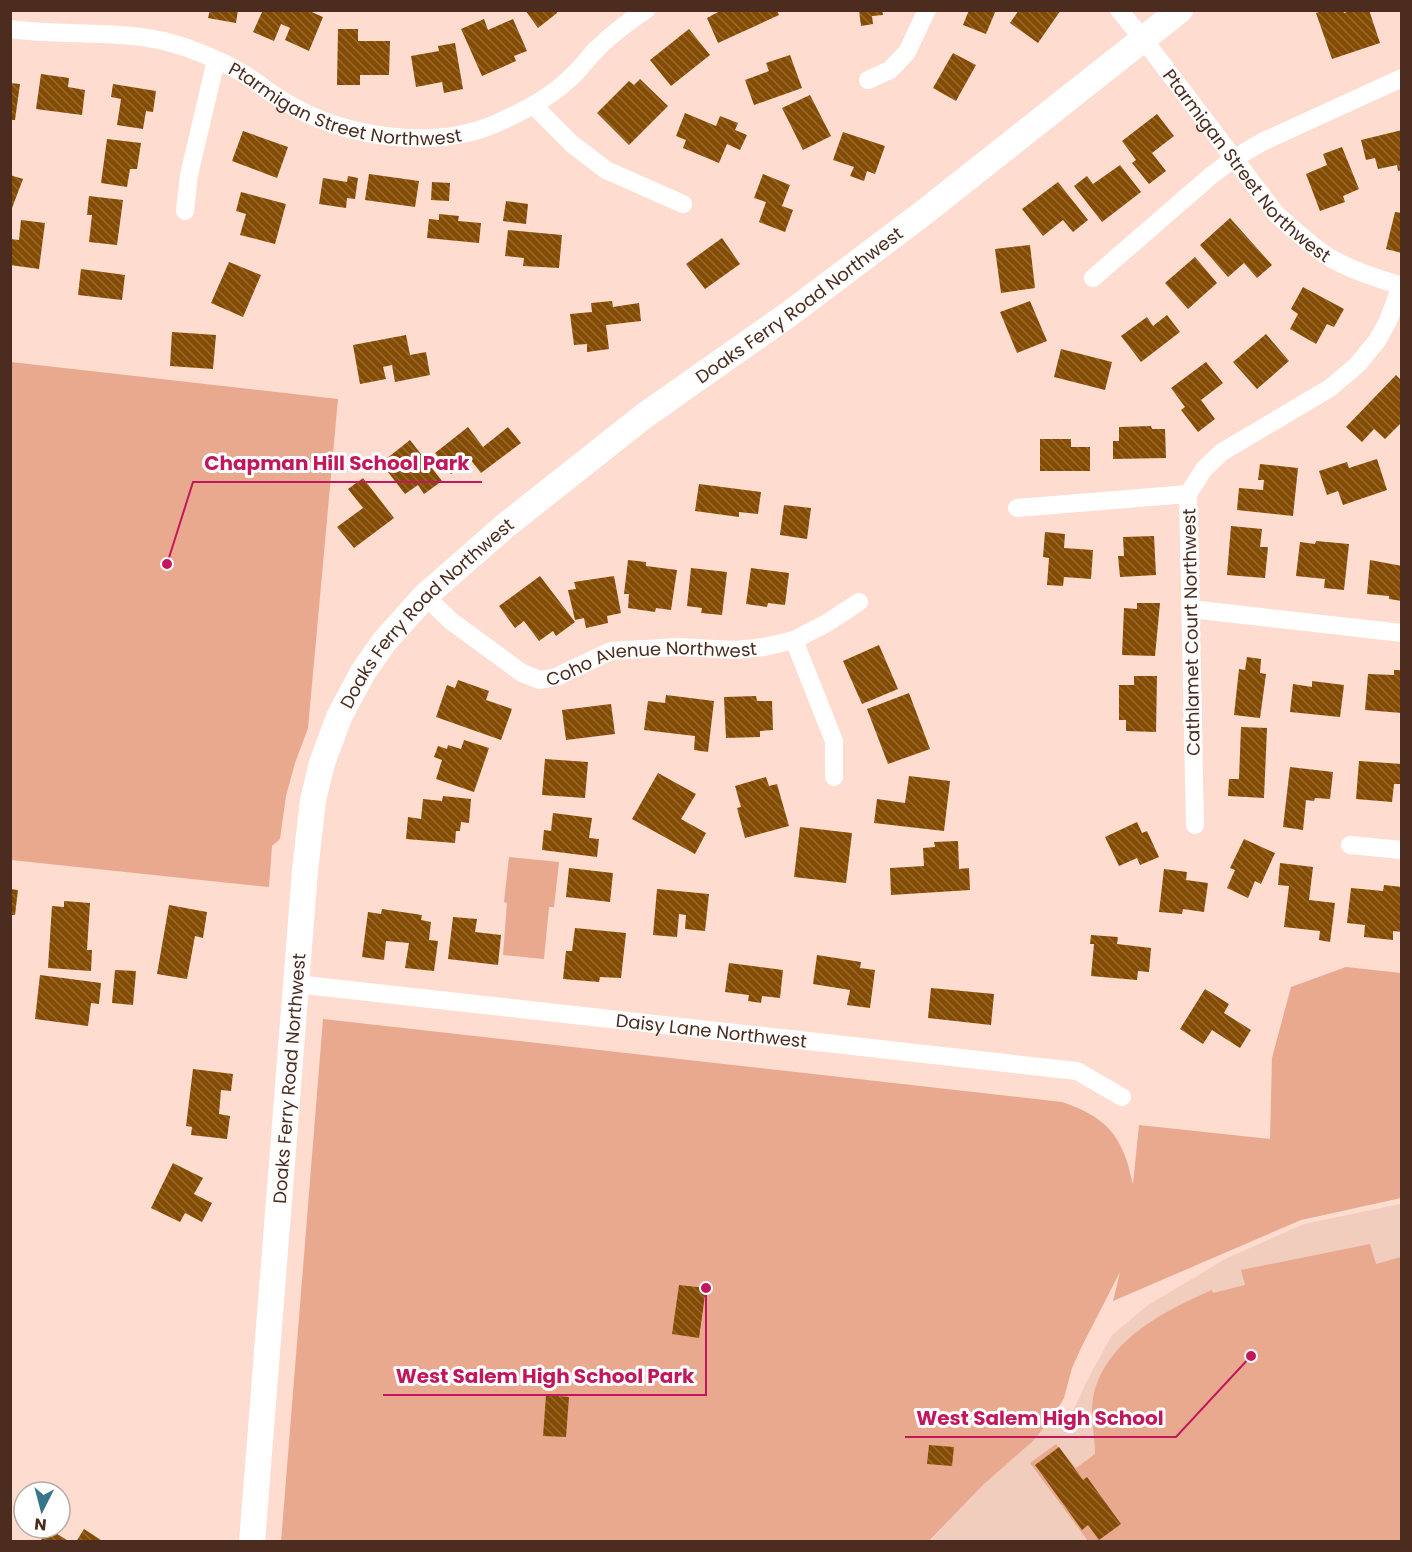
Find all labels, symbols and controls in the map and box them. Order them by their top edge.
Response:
street label: Ptarmigan Street Northwest [225,56,464,151]
street label: Ptarmigan Street Northwest [1158,63,1336,268]
street label: Doaks Ferry Road Northwest [690,221,907,389]
callout: Chapman Hill School Park [193,444,482,482]
text: Chapman Hill School Park [204,449,470,477]
street label: Cathlamet Court Northwest [1176,508,1206,756]
street label: Doaks Ferry Road Northwest [334,512,519,712]
street label: Coho Avenue Northwest [544,634,758,691]
street label: Doaks Ferry Road Northwest [266,952,311,1205]
street label: Daisy Lane Northwest [615,1007,808,1053]
callout: West Salem High School Park [383,1357,706,1395]
text: West Salem High School Park [396,1362,695,1390]
callout: West Salem High School [905,1399,1176,1437]
text: West Salem High School [916,1404,1164,1432]
north arrow [12,1480,72,1540]
text: N [33,1512,48,1536]

